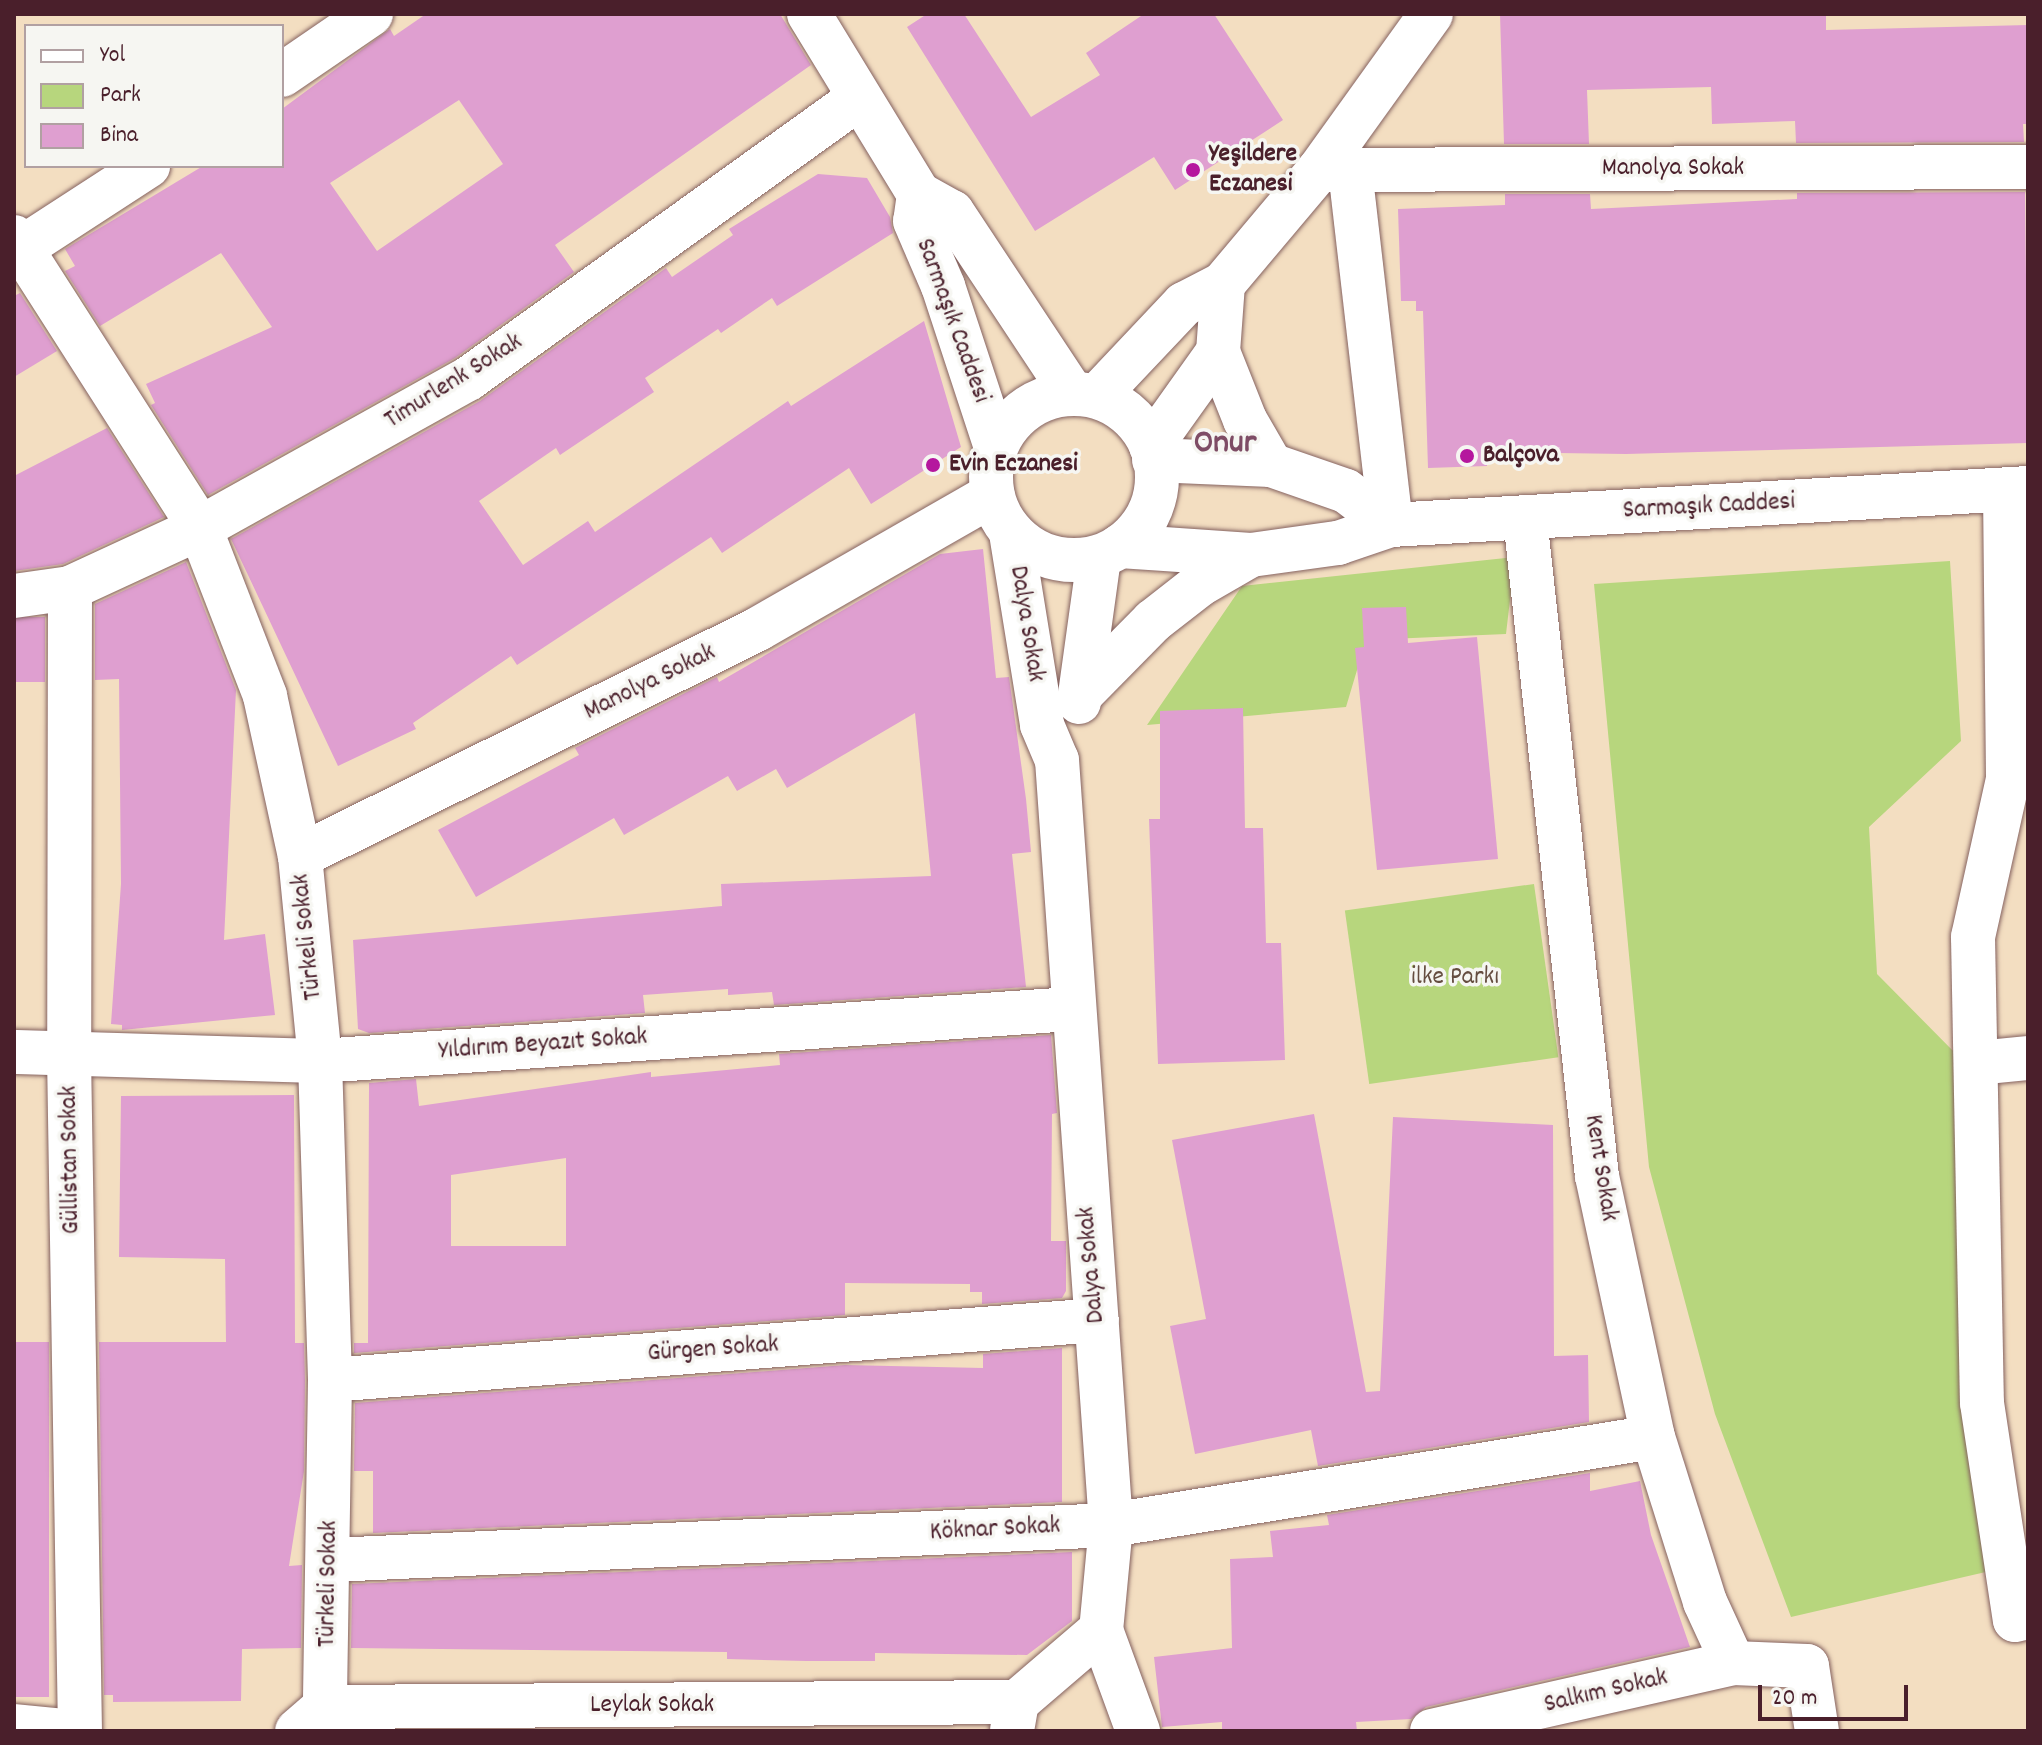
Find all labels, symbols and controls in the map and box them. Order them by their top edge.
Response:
legend [24,24,284,168]
text: Yol [100,39,125,73]
text: Park [100,79,141,113]
text: Bina [100,119,138,153]
place label: Yeşildere Eczanesi [1209,139,1297,200]
street label: Manolya Sokak [1602,153,1744,185]
marker: Yeşildere Eczanesi [1184,161,1202,179]
street label: Sarmaşık Caddesi [908,235,996,407]
street label: Timurlenk Sokak [379,327,529,437]
district label: Onur [1194,425,1256,465]
place label: Balçova [1483,440,1559,472]
marker: Balçova [1458,447,1476,465]
place label: Evin Eczanesi [949,449,1078,481]
marker: Evin Eczanesi [924,456,942,474]
street label: Sarmaşık Caddesi [1622,487,1796,527]
street label: Dalya Sokak [1001,564,1051,684]
street label: Manolya Sokak [579,638,721,728]
street label: Türkeli Sokak [286,872,330,1002]
park label: ilke Parkı [1411,962,1499,994]
street label: Yıldırım Beyazıt Sokak [438,1022,648,1068]
street label: Güllistan Sokak [54,1085,88,1235]
street label: Kent Sokak [1576,1112,1624,1224]
street label: Dalya Sokak [1071,1205,1113,1325]
street label: Gürgen Sokak [646,1330,780,1370]
street label: Köknar Sokak [929,1511,1061,1549]
street label: Türkeli Sokak [312,1520,346,1648]
street label: Salkım Sokak [1541,1663,1671,1721]
scale bar [1762,1669,1912,1719]
text: 20 m [1772,1682,1818,1716]
street label: Leylak Sokak [590,1690,714,1722]

